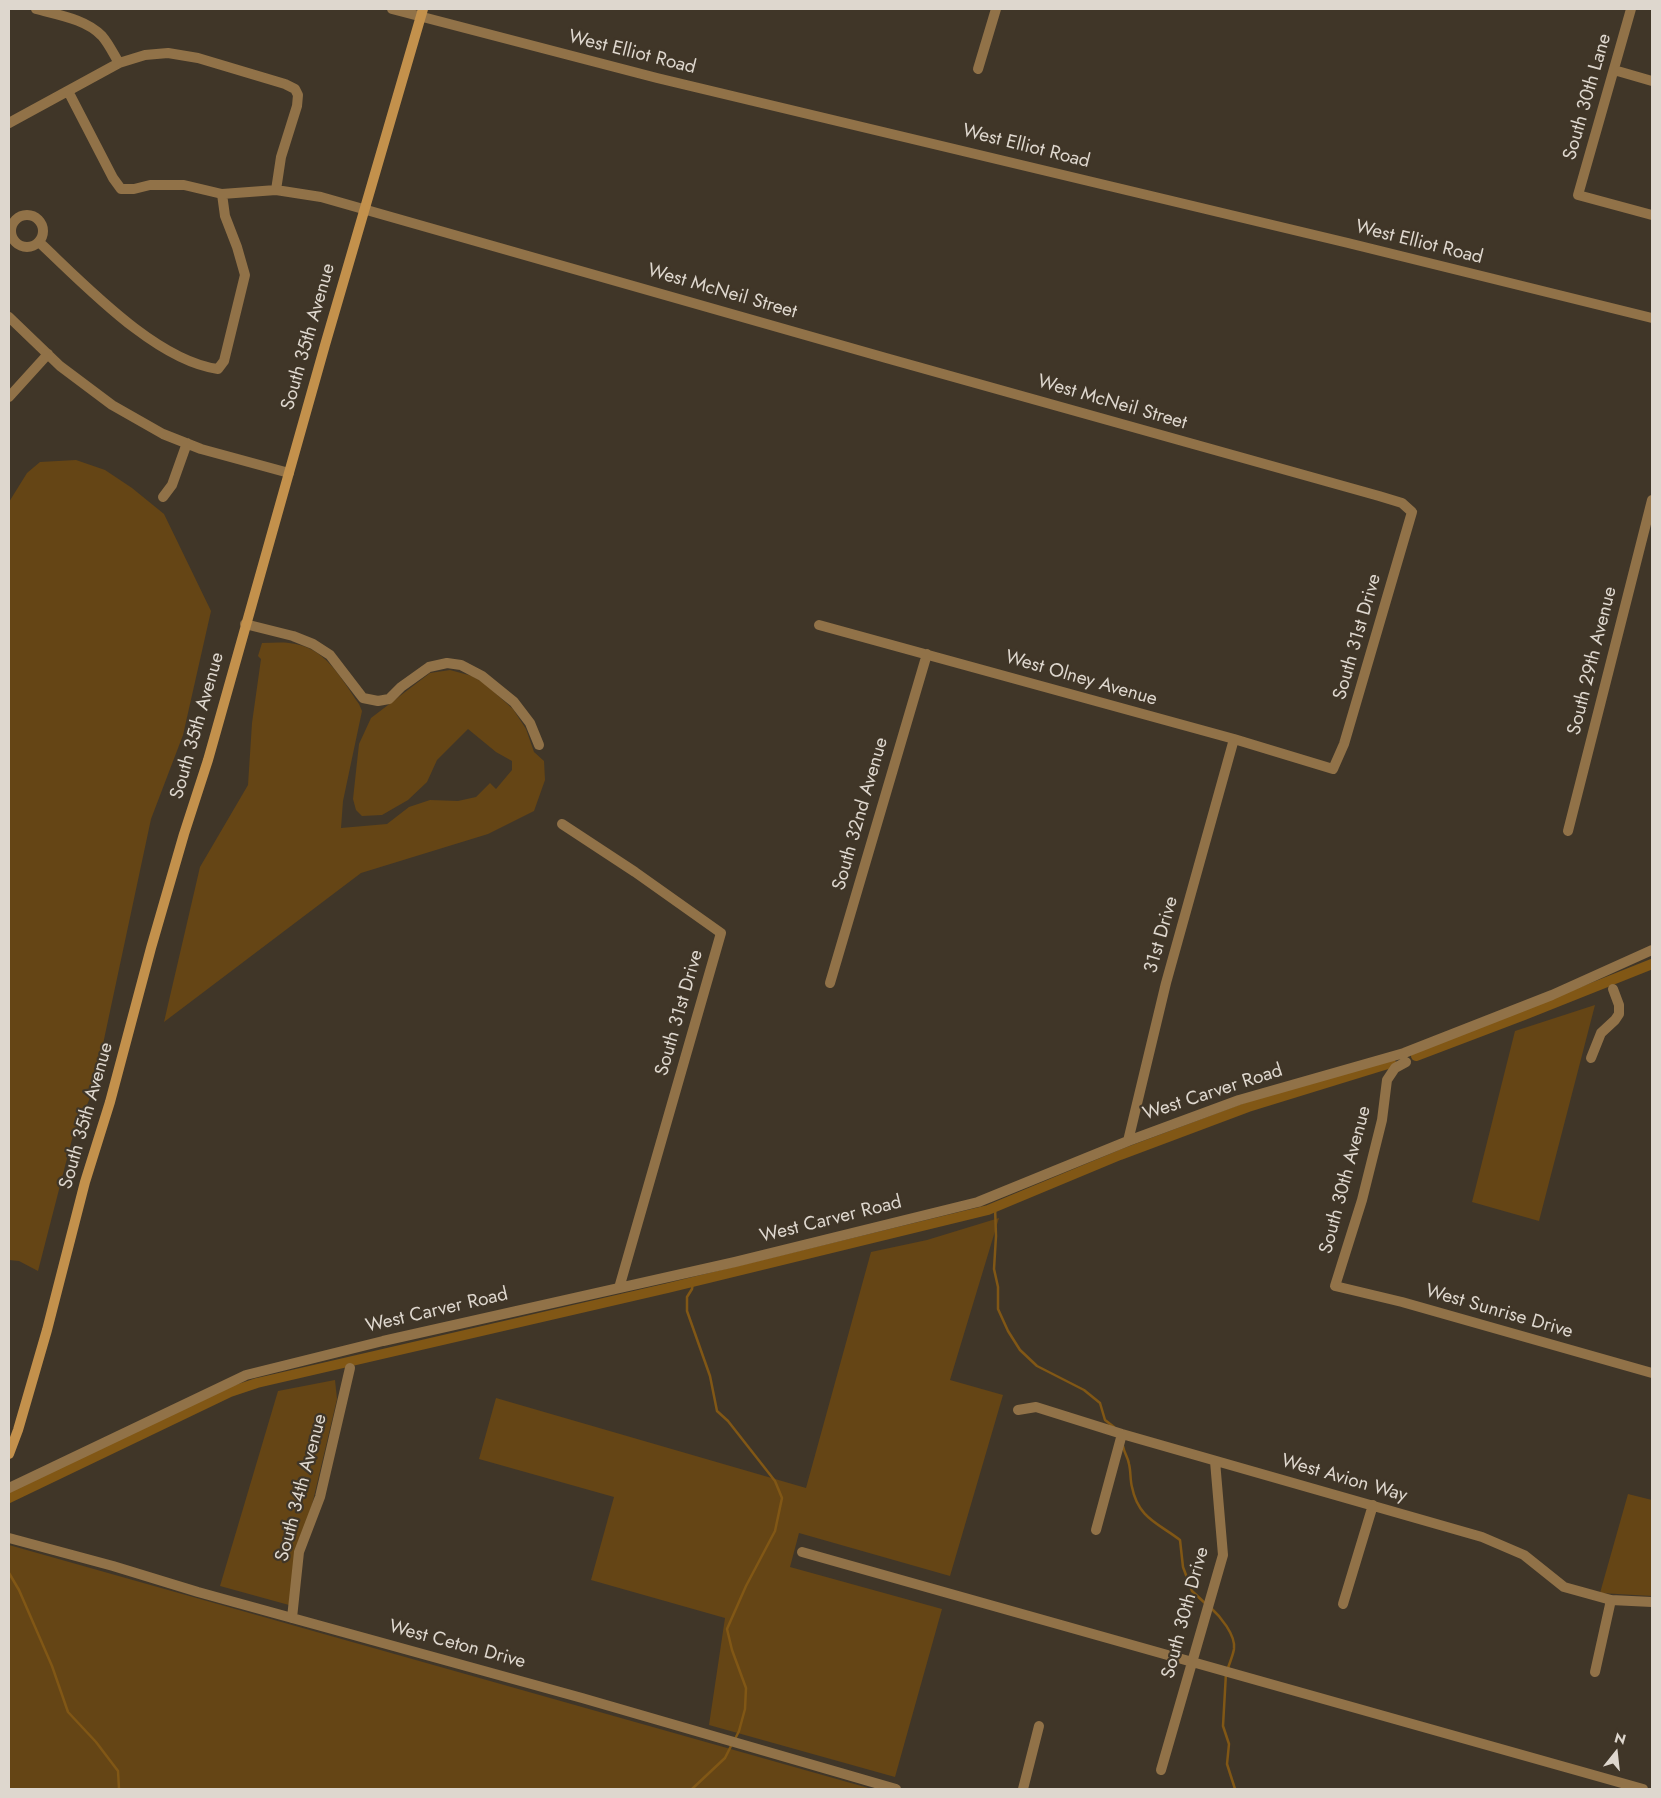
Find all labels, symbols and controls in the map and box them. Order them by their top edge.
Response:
street label: West Elliot Road [566,26,698,80]
street label: South 30th Lane [1559,31,1617,163]
street label: West Elliot Road [960,120,1092,174]
street label: West Elliot Road [1353,216,1485,270]
street label: West McNeil Street [645,260,799,324]
street label: South 35th Avenue [277,261,341,413]
street label: West McNeil Street [1035,371,1189,435]
street label: South 31st Drive [1329,571,1387,703]
street label: South 29th Avenue [1564,584,1622,738]
street label: West Olney Avenue [1002,646,1160,712]
street label: South 35th Avenue [166,650,230,802]
street label: South 32nd Avenue [828,735,894,893]
street label: 31st Drive [1140,894,1184,976]
street label: South 31st Drive [651,947,709,1079]
street label: South 35th Avenue [55,1040,119,1192]
street label: West Carver Road [1140,1060,1286,1126]
street label: South 30th Avenue [1315,1104,1377,1256]
street label: West Carver Road [758,1191,904,1249]
street label: West Sunrise Drive [1423,1280,1575,1344]
street label: West Carver Road [364,1284,510,1338]
street label: South 34th Avenue [271,1412,333,1564]
street label: West Avion Way [1278,1450,1410,1508]
street label: South 30th Drive [1157,1545,1215,1681]
street label: West Ceton Drive [386,1616,528,1674]
text: N [1612,1727,1628,1750]
north arrow [1591,1728,1641,1778]

